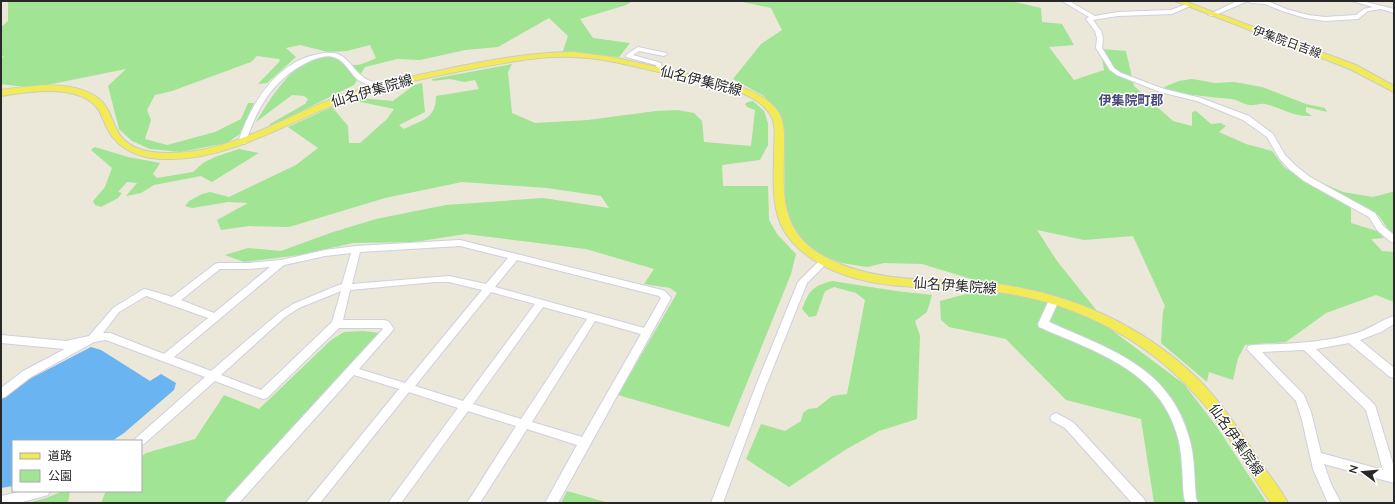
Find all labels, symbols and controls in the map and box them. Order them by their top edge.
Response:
street label: 伊集院日吉線 [1250,22,1324,62]
street label: 仙名伊集院線 [658,62,744,100]
street label: 仙名伊集院線 [329,70,415,112]
district label: 伊集院町郡 [1098,92,1164,110]
street label: 仙名伊集院線 [912,274,998,298]
street label: 仙名伊集院線 [1204,400,1268,480]
legend [12,440,142,492]
text: 道路 [48,448,72,464]
north arrow [1343,452,1383,492]
text: N [1346,463,1362,475]
text: 公園 [48,468,72,484]

